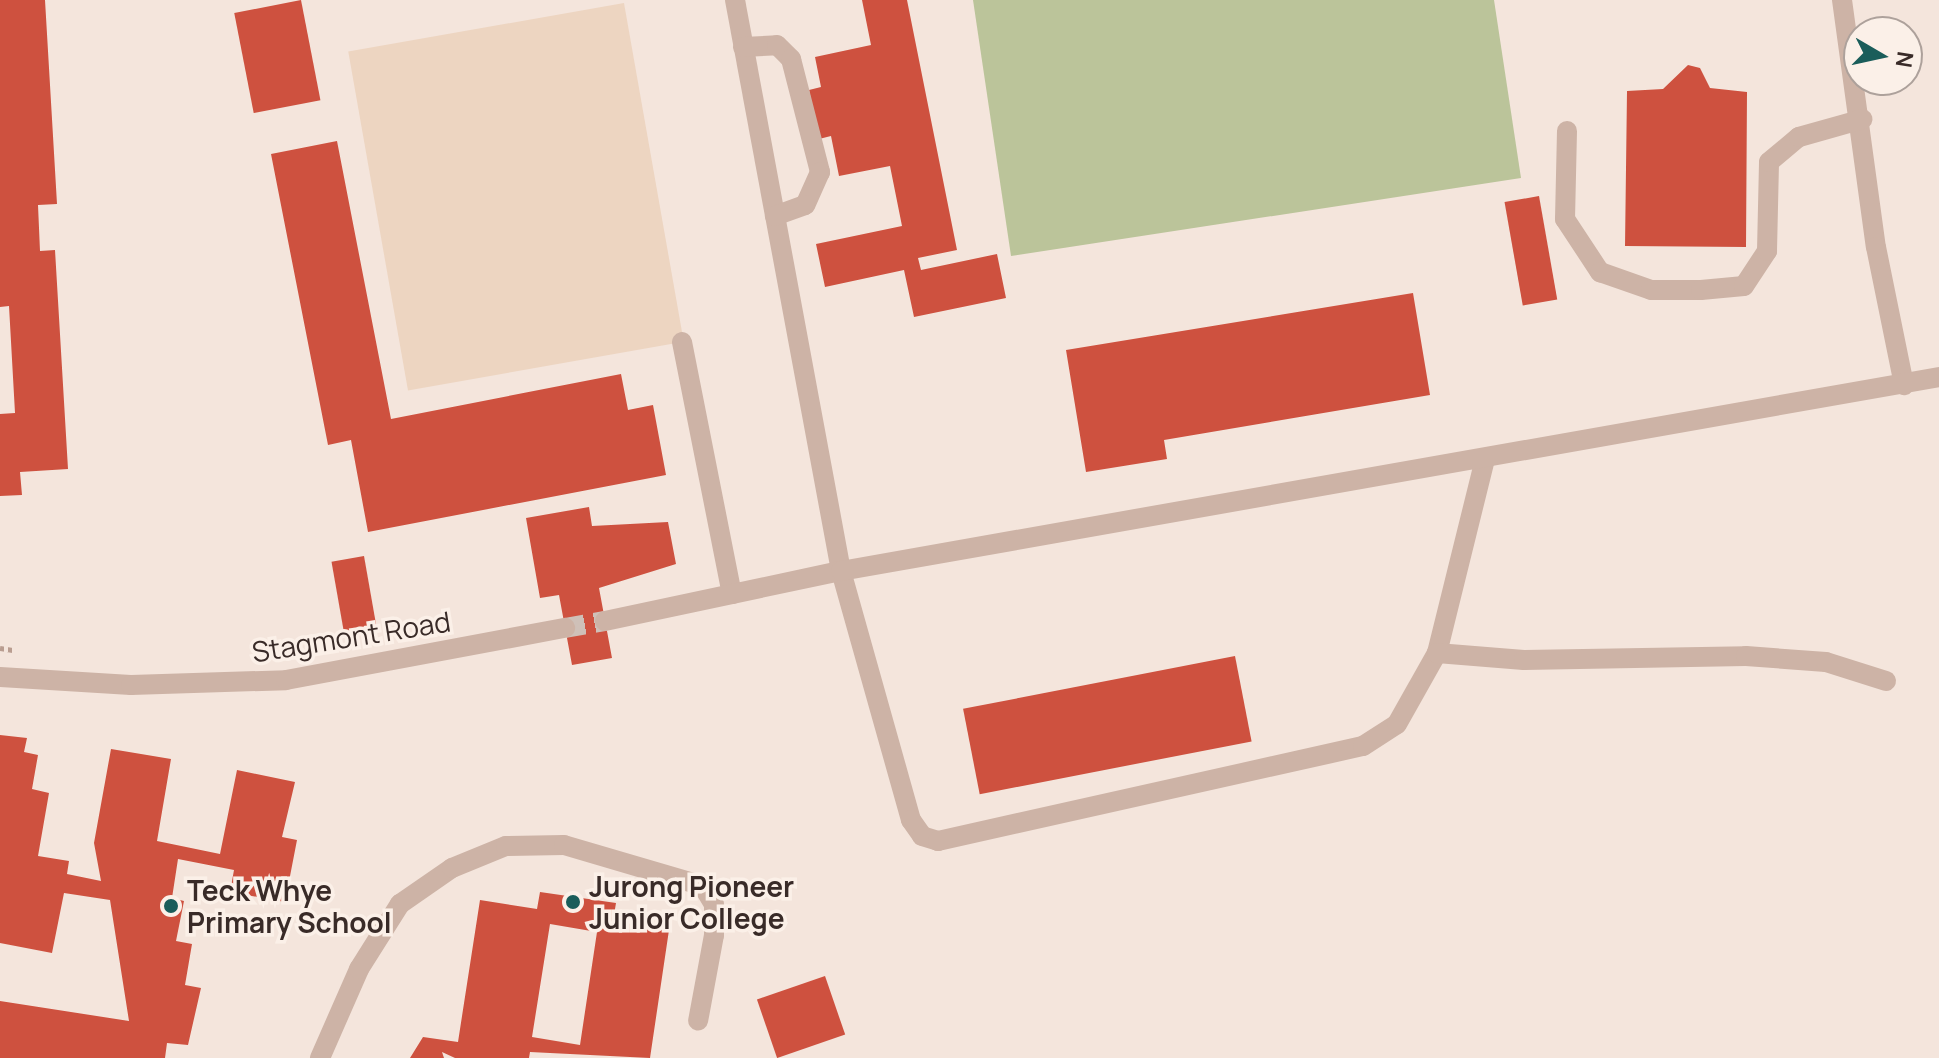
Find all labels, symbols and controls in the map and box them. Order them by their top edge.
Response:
north arrow [1843,16,1923,96]
text: N [1889,49,1921,70]
street label: Stagmont Road [249,604,453,668]
place label: Jurong Pioneer Junior College [589,869,794,935]
place label: Teck Whye Primary School [187,873,392,939]
marker: Jurong Pioneer Junior College [564,893,582,911]
marker: Teck Whye Primary School [162,897,180,915]

